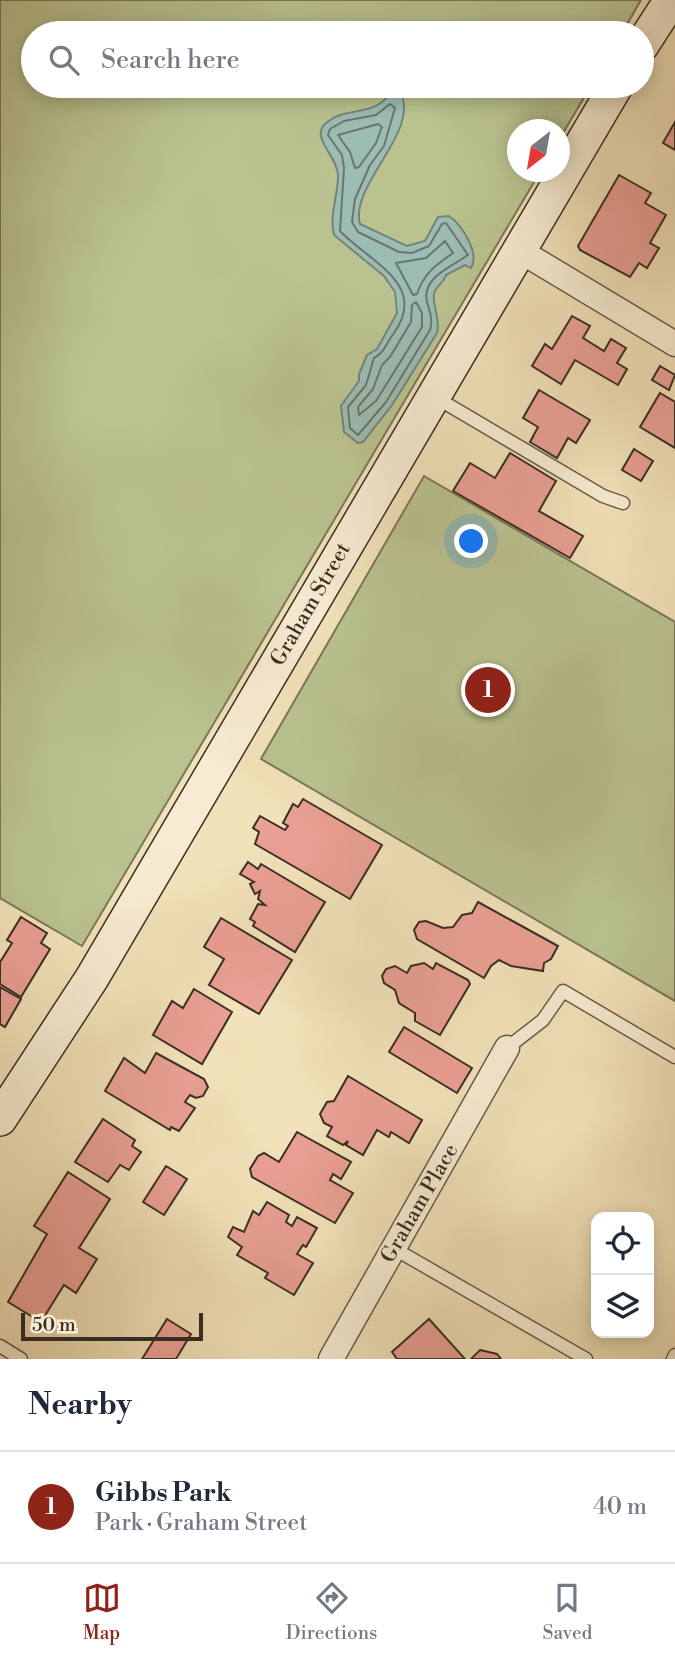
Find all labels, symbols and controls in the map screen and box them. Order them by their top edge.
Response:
search box [21,21,654,98]
icon: search [45,41,83,79]
text: Search here [101,44,240,76]
north arrow [507,119,570,182]
your location [454,524,488,558]
street label: Graham Street [265,538,357,671]
pin: 1 [465,664,511,716]
street label: Graham Place [375,1139,464,1268]
map controls [591,1212,654,1338]
button: locate [591,1212,654,1275]
button: layers [591,1275,654,1338]
scale bar [21,1310,203,1342]
text: 50 m [32,1313,76,1337]
text: Nearby [28,1386,132,1424]
text: Gibbs Park [95,1477,232,1509]
text: 1 [45,1493,57,1521]
text: 40 m [593,1493,647,1521]
text: Park · Graham Street [95,1509,307,1537]
tab: Map [83,1579,121,1645]
tab: Directions [286,1579,377,1645]
tab: Saved [543,1579,592,1645]

